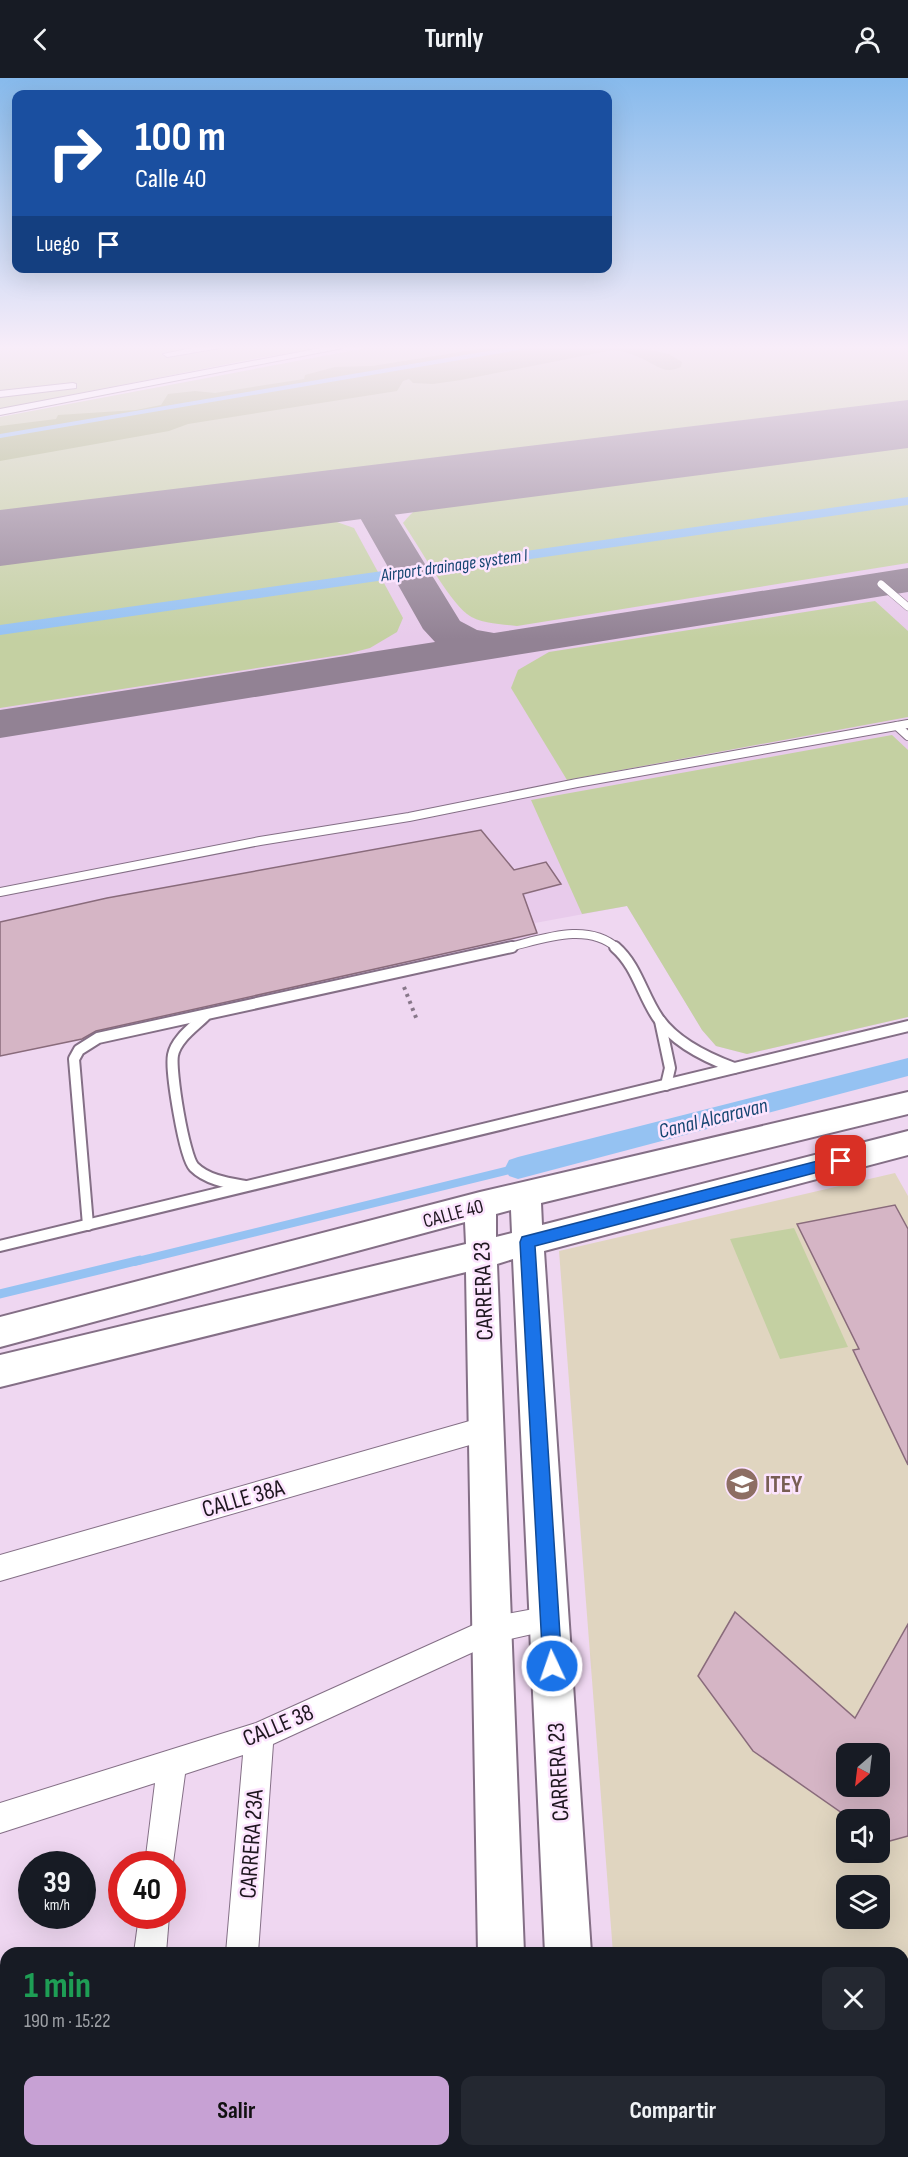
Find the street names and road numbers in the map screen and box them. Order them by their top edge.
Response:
street label: CALLE 40 [420,1194,486,1234]
street label: CARRERA 23 [467,1241,500,1341]
street label: CALLE 38A [199,1473,288,1524]
street label: CALLE 38 [238,1698,318,1753]
street label: CARRERA 23 [541,1722,576,1822]
street label: CARRERA 23A [233,1788,270,1900]

